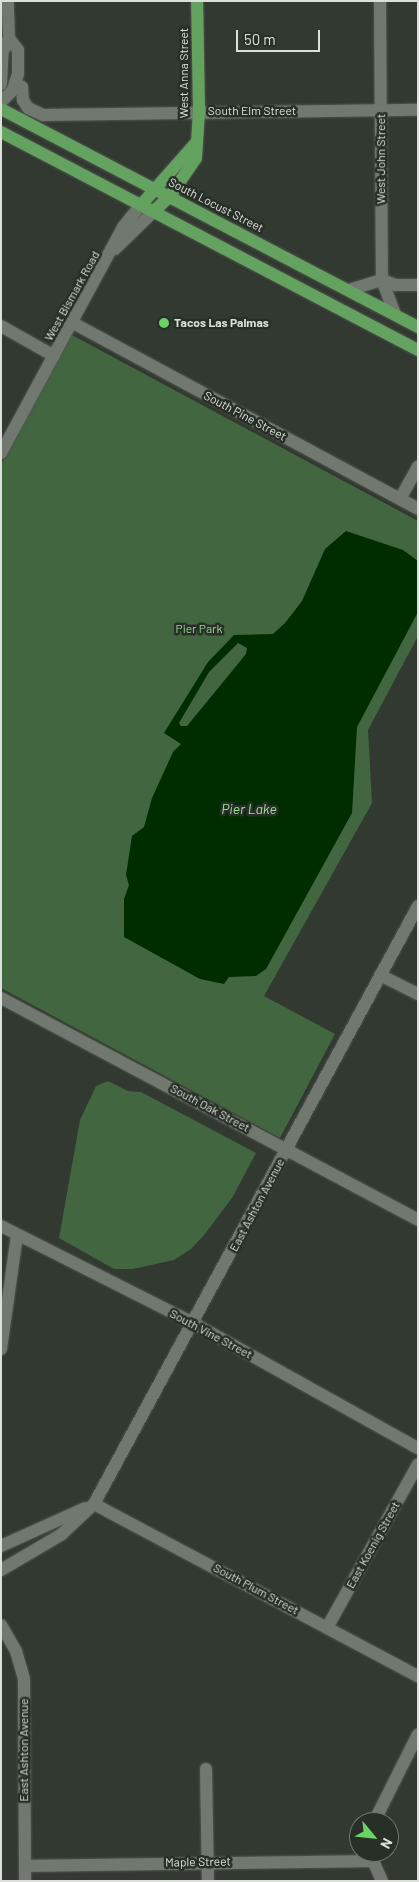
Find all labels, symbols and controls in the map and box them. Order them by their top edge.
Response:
scale bar [239,20,323,52]
street label: West Anna Street [177,28,191,118]
text: 50 m [244,30,276,48]
street label: South Elm Street [208,104,296,118]
street label: West John Street [374,114,388,204]
street label: South Locust Street [166,175,266,235]
street label: West Bismark Road [41,249,103,343]
place label: Tacos Las Palmas [174,316,269,330]
marker: Tacos Las Palmas [158,317,170,329]
street label: South Pine Street [201,388,289,444]
park label: Pier Park [176,622,222,636]
water label: Pier Lake [221,801,277,817]
street label: South Oak Street [168,1081,252,1135]
street label: East Ashton Avenue [226,1156,288,1254]
street label: South Vine Street [167,1306,255,1362]
street label: East Koenig Street [343,1499,403,1591]
street label: South Plum Street [211,1560,301,1618]
street label: East Ashton Avenue [17,1698,31,1802]
north arrow [349,1812,399,1862]
text: N [377,1836,396,1852]
street label: Maple Street [165,1854,231,1870]

